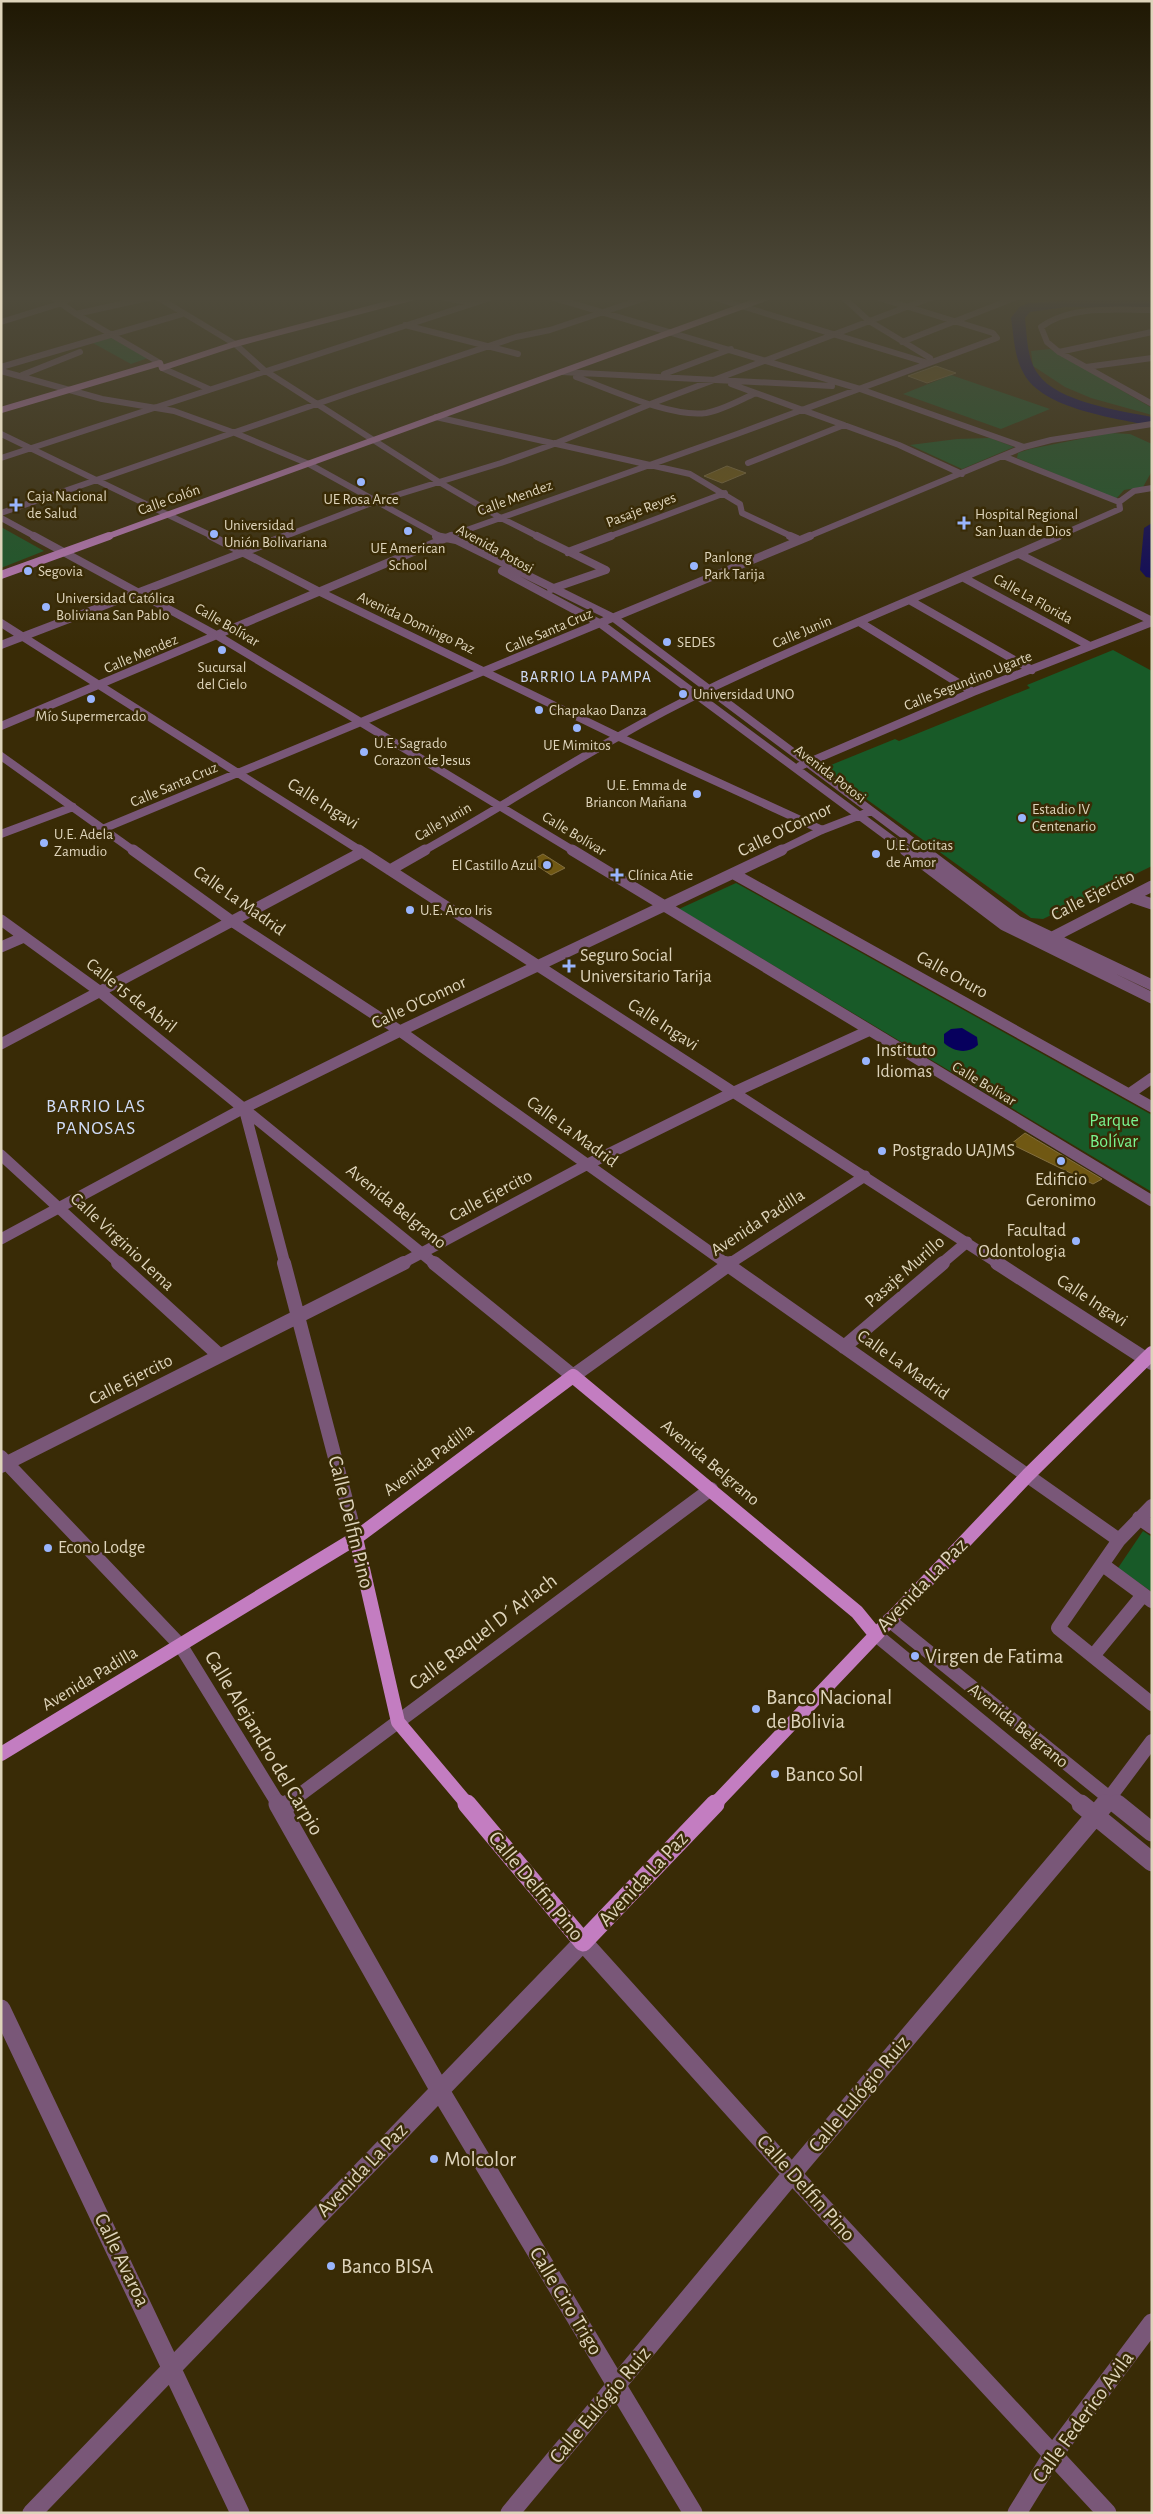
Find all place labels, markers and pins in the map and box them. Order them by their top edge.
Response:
marker: UE Rosa Arce [355,476,367,488]
place label: Caja Nacional de Salud [27,489,107,521]
place label: UE Rosa Arce [323,492,399,507]
marker: Caja Nacional de Salud [9,498,23,512]
place label: Hospital Regional San Juan de Dios [975,507,1078,539]
marker: Hospital Regional San Juan de Dios [957,516,971,530]
place label: Universidad Unión Bolivariana [224,518,327,550]
marker: UE American School [402,525,414,537]
marker: Universidad Unión Bolivariana [208,528,220,540]
place label: UE American School [370,541,446,573]
place label: Panlong Park Tarija [704,550,765,582]
marker: Panlong Park Tarija [688,560,700,572]
place label: Segovia [38,564,83,579]
marker: Segovia [22,565,34,577]
place label: Universidad Católica Boliviana San Pablo [56,591,175,623]
marker: Universidad Católica Boliviana San Pablo [40,601,52,613]
place label: SEDES [677,635,715,650]
marker: SEDES [661,636,673,648]
marker: Sucursal del Cielo [216,644,228,656]
place label: Sucursal del Cielo [197,660,247,692]
place label: Universidad UNO [693,687,794,702]
marker: Universidad UNO [677,688,689,700]
marker: Mío Supermercado [85,693,97,705]
place label: Chapakao Danza [549,703,647,718]
marker: Chapakao Danza [533,704,545,716]
place label: Mío Supermercado [36,709,146,724]
marker: UE Mimitos [571,722,583,734]
place label: U.E. Sagrado Corazon de Jesus [374,736,471,768]
place label: UE Mimitos [543,738,611,753]
marker: U.E. Sagrado Corazon de Jesus [358,746,370,758]
place label: U.E. Emma de Briancon Mañana [585,778,687,810]
marker: U.E. Emma de Briancon Mañana [691,788,703,800]
place label: Estadio IV Centenario [1032,802,1096,834]
marker: Estadio IV Centenario [1016,812,1028,824]
place label: U.E. Adela Zamudio [54,827,113,859]
marker: U.E. Adela Zamudio [38,837,50,849]
place label: U.E. Gotitas de Amor [886,838,953,870]
marker: U.E. Gotitas de Amor [870,848,882,860]
place label: El Castillo Azul [451,858,537,873]
marker: El Castillo Azul [541,859,553,871]
marker: Clínica Atie [610,868,624,882]
place label: Clínica Atie [628,868,693,883]
place label: U.E. Arco Iris [420,903,492,918]
marker: U.E. Arco Iris [404,904,416,916]
place label: Seguro Social Universitario Tarija [580,947,712,986]
marker: Seguro Social Universitario Tarija [562,959,576,973]
place label: Instituto Idiomas [876,1042,936,1081]
marker: Instituto Idiomas [860,1055,872,1067]
place label: Postgrado UAJMS [892,1142,1015,1160]
marker: Postgrado UAJMS [876,1145,888,1157]
marker: Edificio Geronimo [1055,1155,1067,1167]
place label: Edificio Geronimo [1026,1171,1096,1210]
place label: Facultad Odontologia [978,1222,1066,1261]
marker: Facultad Odontologia [1070,1235,1082,1247]
place label: Econo Lodge [58,1539,145,1557]
marker: Econo Lodge [42,1542,54,1554]
place label: Virgen de Fatima [925,1646,1064,1667]
marker: Virgen de Fatima [909,1650,921,1662]
place label: Banco Nacional de Bolivia [766,1687,892,1732]
marker: Banco Nacional de Bolivia [750,1703,762,1715]
place label: Banco Sol [785,1764,863,1785]
marker: Banco Sol [769,1768,781,1780]
place label: Molcolor [444,2149,516,2170]
marker: Molcolor [428,2153,440,2165]
place label: Banco BISA [341,2256,433,2277]
marker: Banco BISA [325,2260,337,2272]

